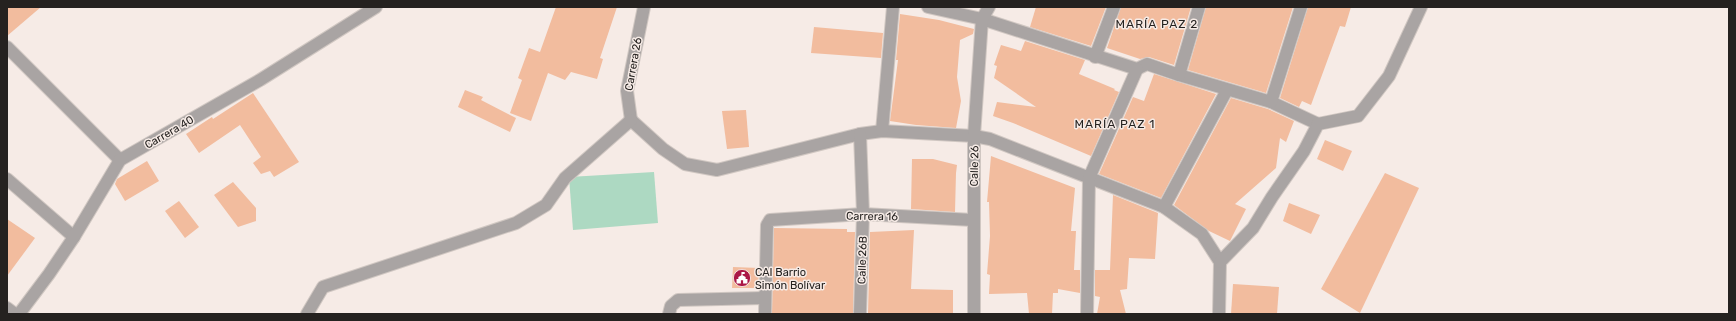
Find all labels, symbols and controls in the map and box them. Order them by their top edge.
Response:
district label: MARÍA PAZ 2 [1116,17,1198,31]
street label: Carrera 26 [622,36,645,92]
street label: Carrera 40 [142,113,196,152]
district label: MARÍA PAZ 1 [1075,117,1155,131]
street label: Calle 26 [968,145,981,186]
street label: Carrera 16 [846,210,898,223]
street label: Calle 26B [855,236,870,284]
place label: CAI Barrio Simón Bolívar [755,266,826,292]
public building icon: CAI Barrio Simón Bolívar [732,268,752,288]

